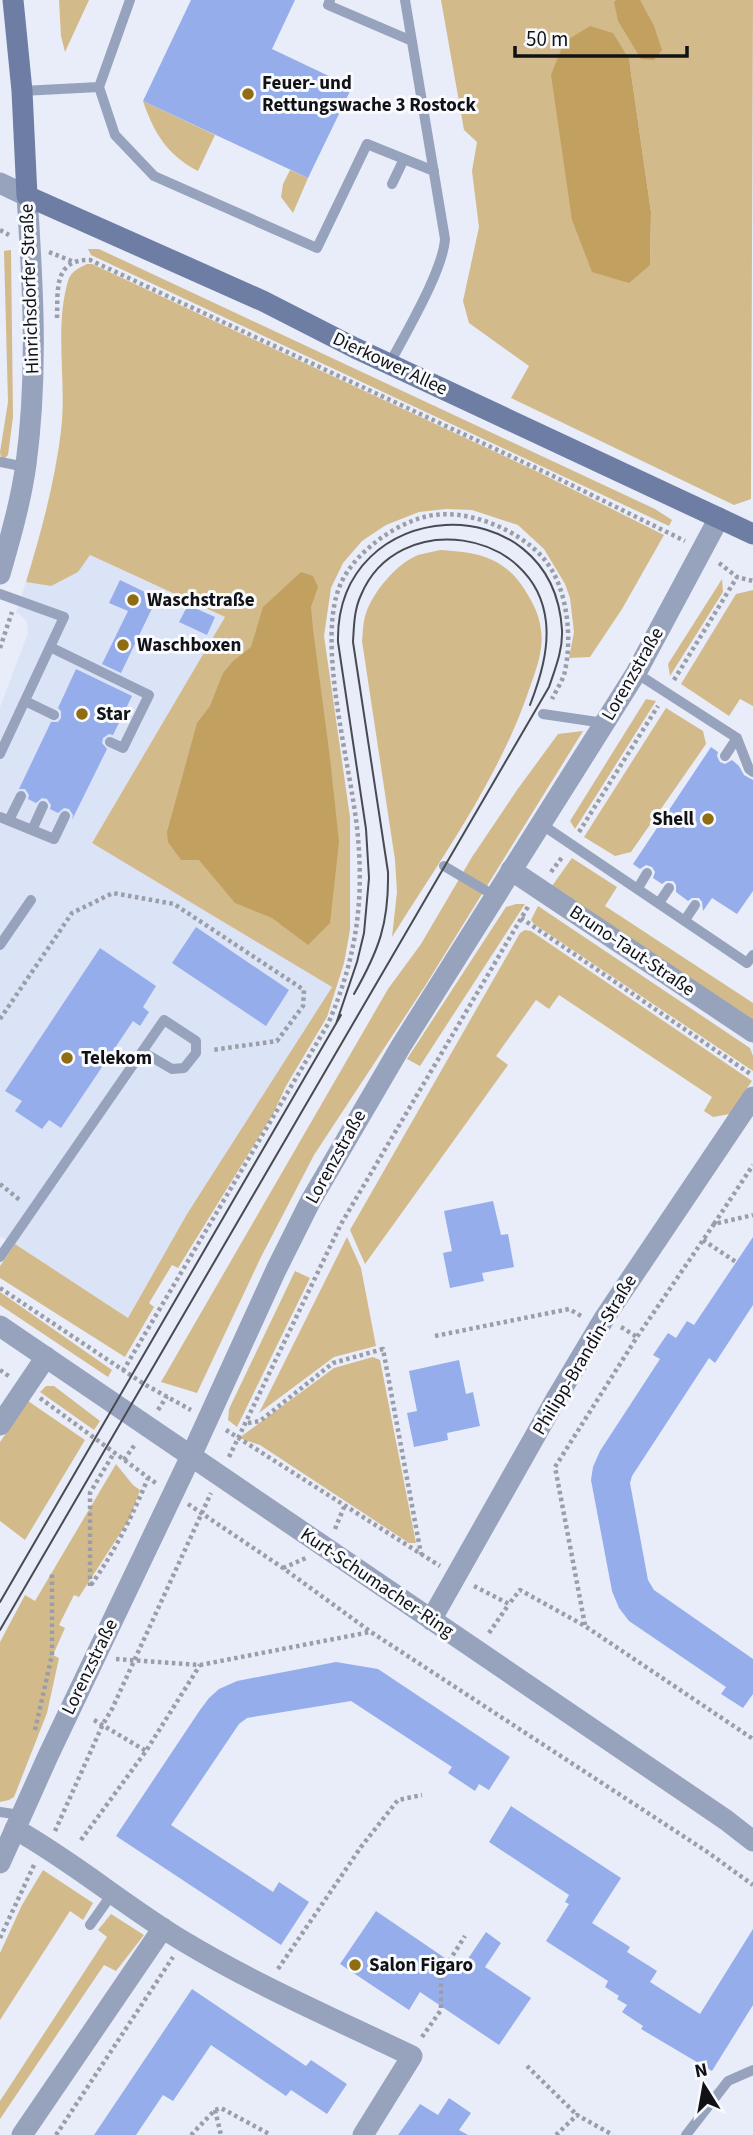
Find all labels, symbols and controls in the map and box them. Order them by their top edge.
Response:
scale bar [515,14,686,58]
text: 50 m [526,24,568,54]
place label: Feuer- und Rettungswache 3 Rostock [262,70,477,119]
marker: Feuer- und Rettungswache 3 Rostock [240,86,256,102]
street label: Hinrichsdorfer Straße [14,203,46,375]
street label: Dierkower Allee [328,326,452,402]
place label: Waschstraße [147,587,255,614]
marker: Waschstraße [125,592,141,608]
street label: Lorenzstraße [595,622,671,726]
place label: Waschboxen [137,632,241,659]
marker: Waschboxen [115,637,131,653]
place label: Star [96,701,131,728]
marker: Star [74,706,90,722]
place label: Shell [652,806,695,833]
marker: Shell [700,811,716,827]
street label: Bruno-Taut-Straße [564,899,700,1003]
place label: Telekom [81,1045,152,1072]
marker: Telekom [59,1050,75,1066]
street label: Lorenzstraße [299,1105,373,1209]
street label: Philipp-Brandin-Straße [526,1270,644,1440]
street label: Kurt-Schumacher-Ring [295,1522,459,1645]
street label: Lorenzstraße [55,1614,125,1720]
place label: Salon Figaro [369,1952,473,1979]
marker: Salon Figaro [347,1957,363,1973]
north arrow [669,2051,739,2121]
text: N [692,2056,710,2085]

